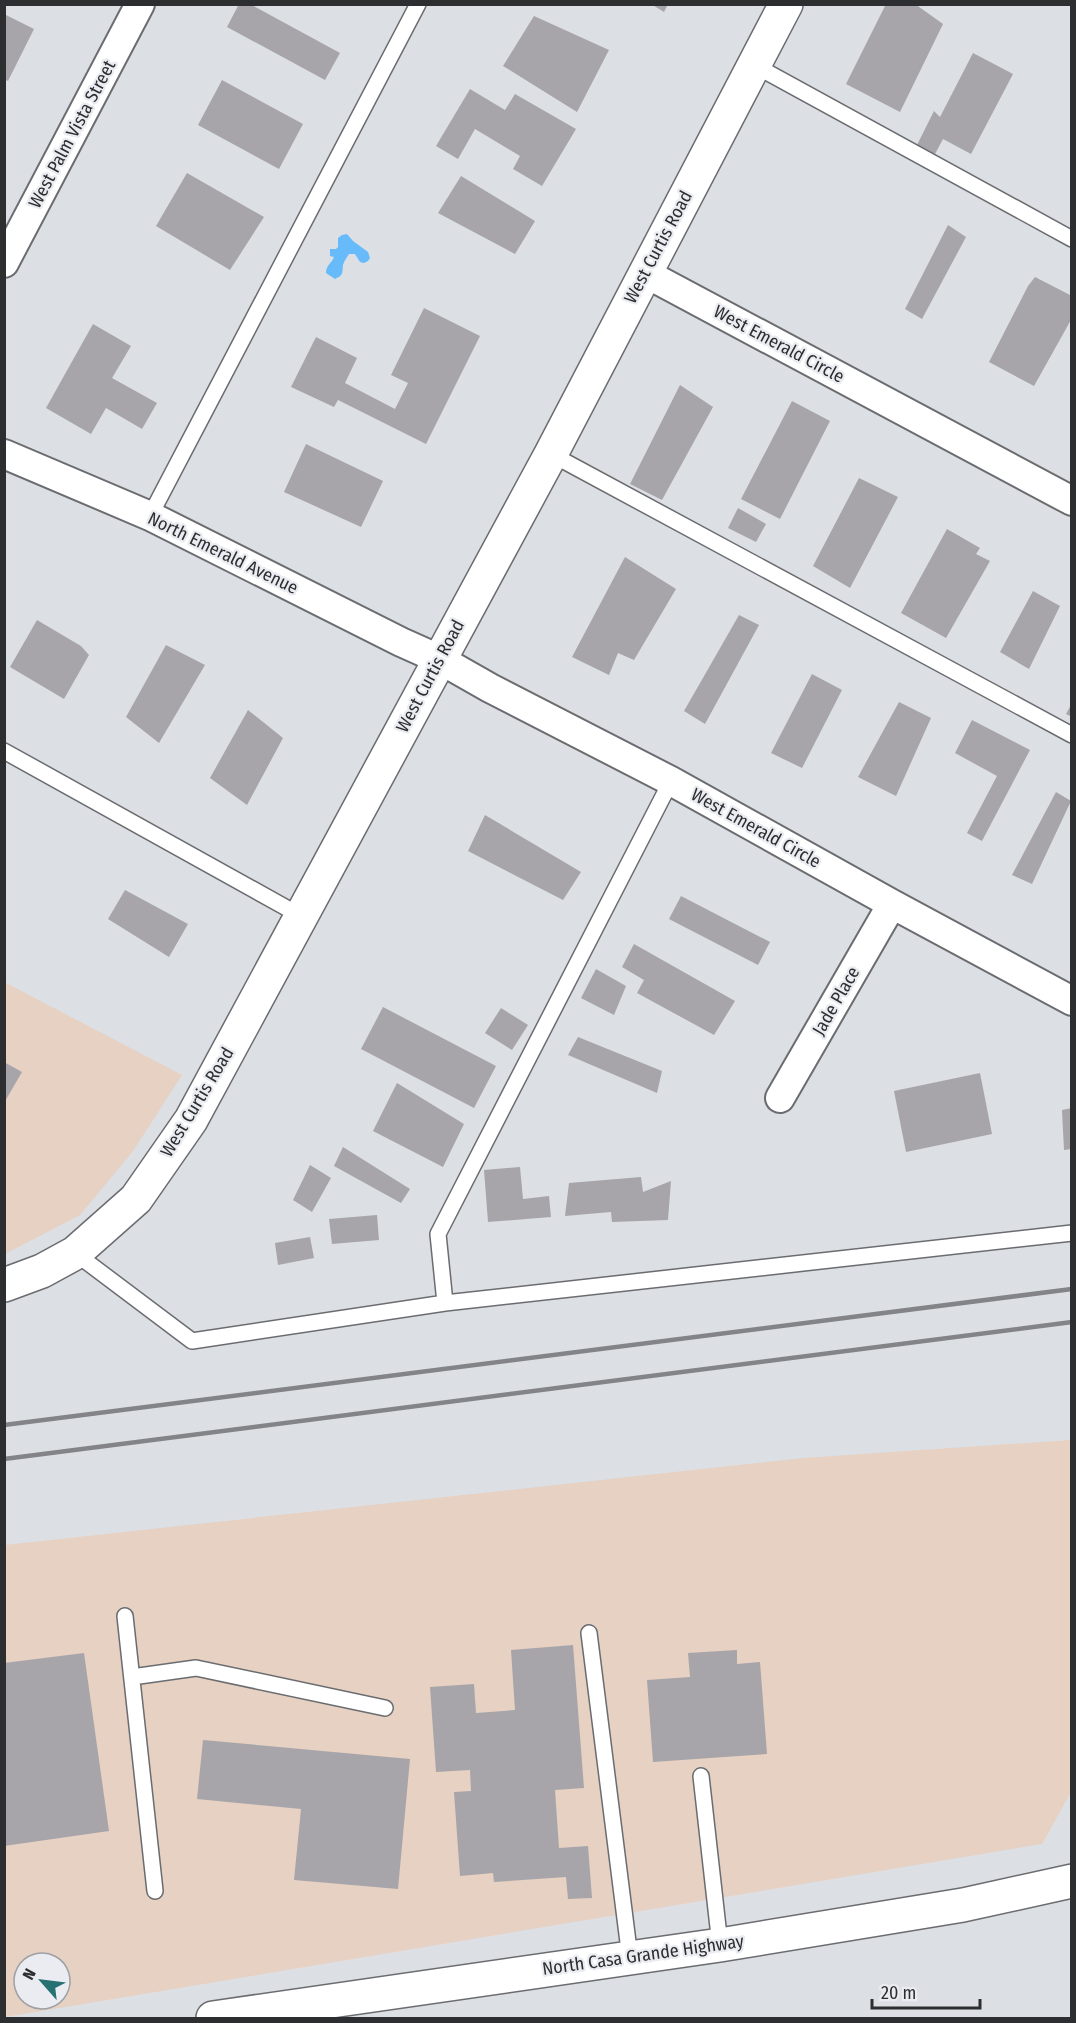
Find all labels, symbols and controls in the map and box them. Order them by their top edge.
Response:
street label: West Palm Vista Street [24,56,120,212]
street label: West Curtis Road [619,187,697,307]
street label: West Emerald Circle [710,300,848,388]
street label: North Emerald Avenue [144,507,302,599]
street label: West Curtis Road [391,616,469,736]
street label: West Emerald Circle [687,783,825,873]
street label: Jade Place [808,963,864,1039]
street label: West Curtis Road [156,1043,238,1161]
street label: North Casa Grande Highway [541,1930,745,1980]
north arrow [12,1951,72,2011]
text: N [19,1965,40,1983]
scale bar [872,1972,980,2010]
text: 20 m [881,1982,916,2004]

